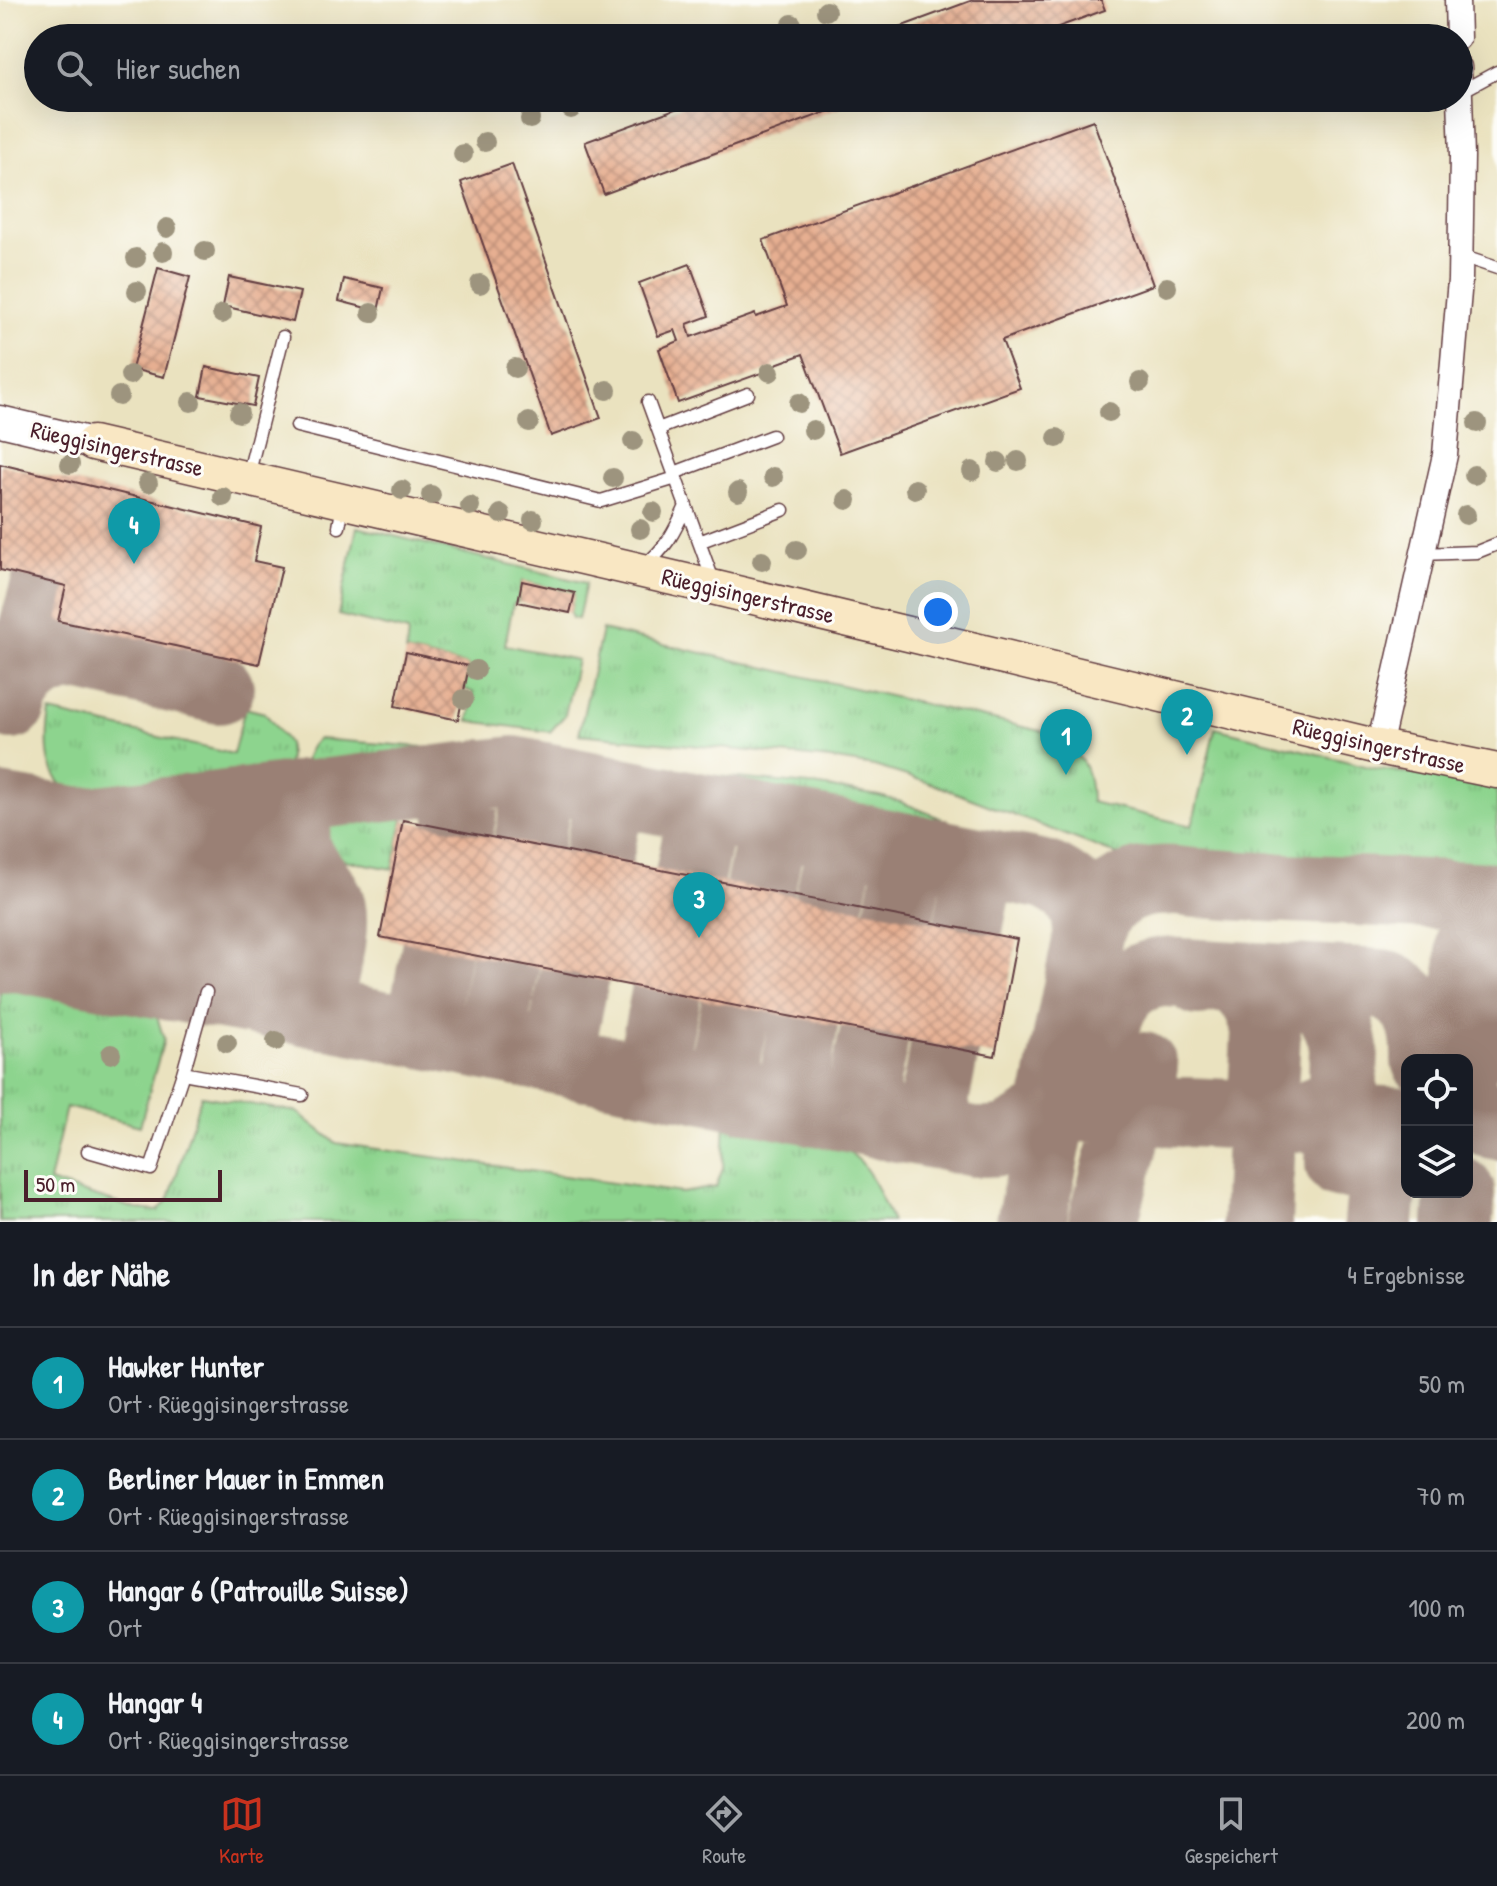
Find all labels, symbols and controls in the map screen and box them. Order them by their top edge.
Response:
search box [24,24,1473,112]
icon: search [52,46,96,90]
text: Hier suchen [116,48,240,88]
street label: Rüeggisingerstrasse [28,413,207,483]
pin: 4 [108,498,160,564]
street label: Rüeggisingerstrasse [659,560,838,630]
your location [918,592,958,632]
pin: 2 [1161,689,1213,755]
pin: 1 [1040,709,1092,775]
street label: Rüeggisingerstrasse [1290,710,1469,780]
pin: 3 [673,872,725,938]
map controls [1401,1054,1473,1198]
button: locate [1401,1054,1473,1126]
button: layers [1401,1126,1473,1198]
scale bar [24,1166,222,1202]
text: 50 m [36,1169,75,1199]
text: In der Nähe [32,1251,170,1297]
text: 4 Ergebnisse [1347,1257,1465,1292]
text: Hawker Hunter [108,1346,264,1386]
text: 1 [53,1366,63,1401]
text: 50 m [1419,1366,1465,1401]
text: Ort · Rüeggisingerstrasse [108,1386,349,1421]
text: Berliner Mauer in Emmen [108,1458,384,1498]
text: 2 [52,1478,64,1513]
text: 70 m [1417,1478,1465,1513]
text: Ort · Rüeggisingerstrasse [108,1498,349,1533]
text: Hangar 6 (Patrouille Suisse) [108,1570,409,1610]
text: 3 [52,1590,64,1625]
text: 100 m [1409,1590,1465,1625]
text: Ort [108,1610,141,1645]
text: Hangar 4 [108,1682,202,1722]
text: 4 [53,1702,63,1737]
text: 200 m [1406,1702,1465,1737]
text: Ort · Rüeggisingerstrasse [108,1722,349,1757]
tab: Karte [219,1792,264,1870]
tab: Route [702,1792,746,1870]
tab: Gespeichert [1184,1792,1278,1870]

